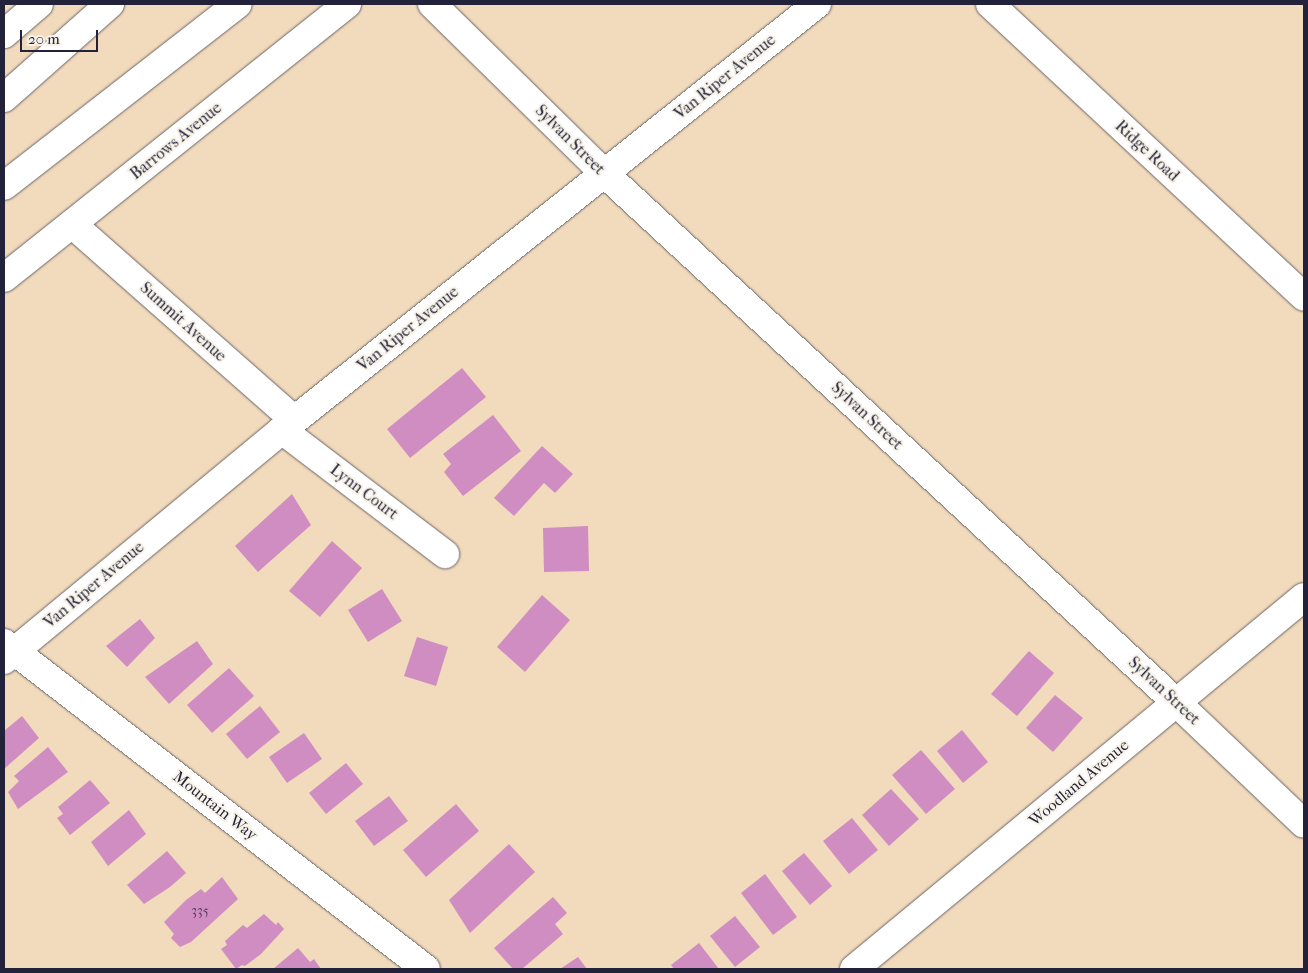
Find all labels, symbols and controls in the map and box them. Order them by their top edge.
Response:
scale bar [22,20,100,52]
text: 20 m [28,30,60,48]
street label: Van Riper Avenue [671,30,779,124]
street label: Barrows Avenue [126,98,226,184]
street label: Sylvan Street [531,101,609,179]
street label: Ridge Road [1111,117,1183,185]
street label: Summit Avenue [136,278,230,366]
street label: Van Riper Avenue [354,282,462,376]
street label: Sylvan Street [827,378,907,454]
street label: Lynn Court [326,460,402,524]
street label: Van Riper Avenue [40,538,148,632]
street label: Sylvan Street [1124,653,1204,729]
street label: Woodland Avenue [1025,736,1133,830]
street label: Mountain Way [169,767,261,845]
house number: 335 [191,903,209,919]

